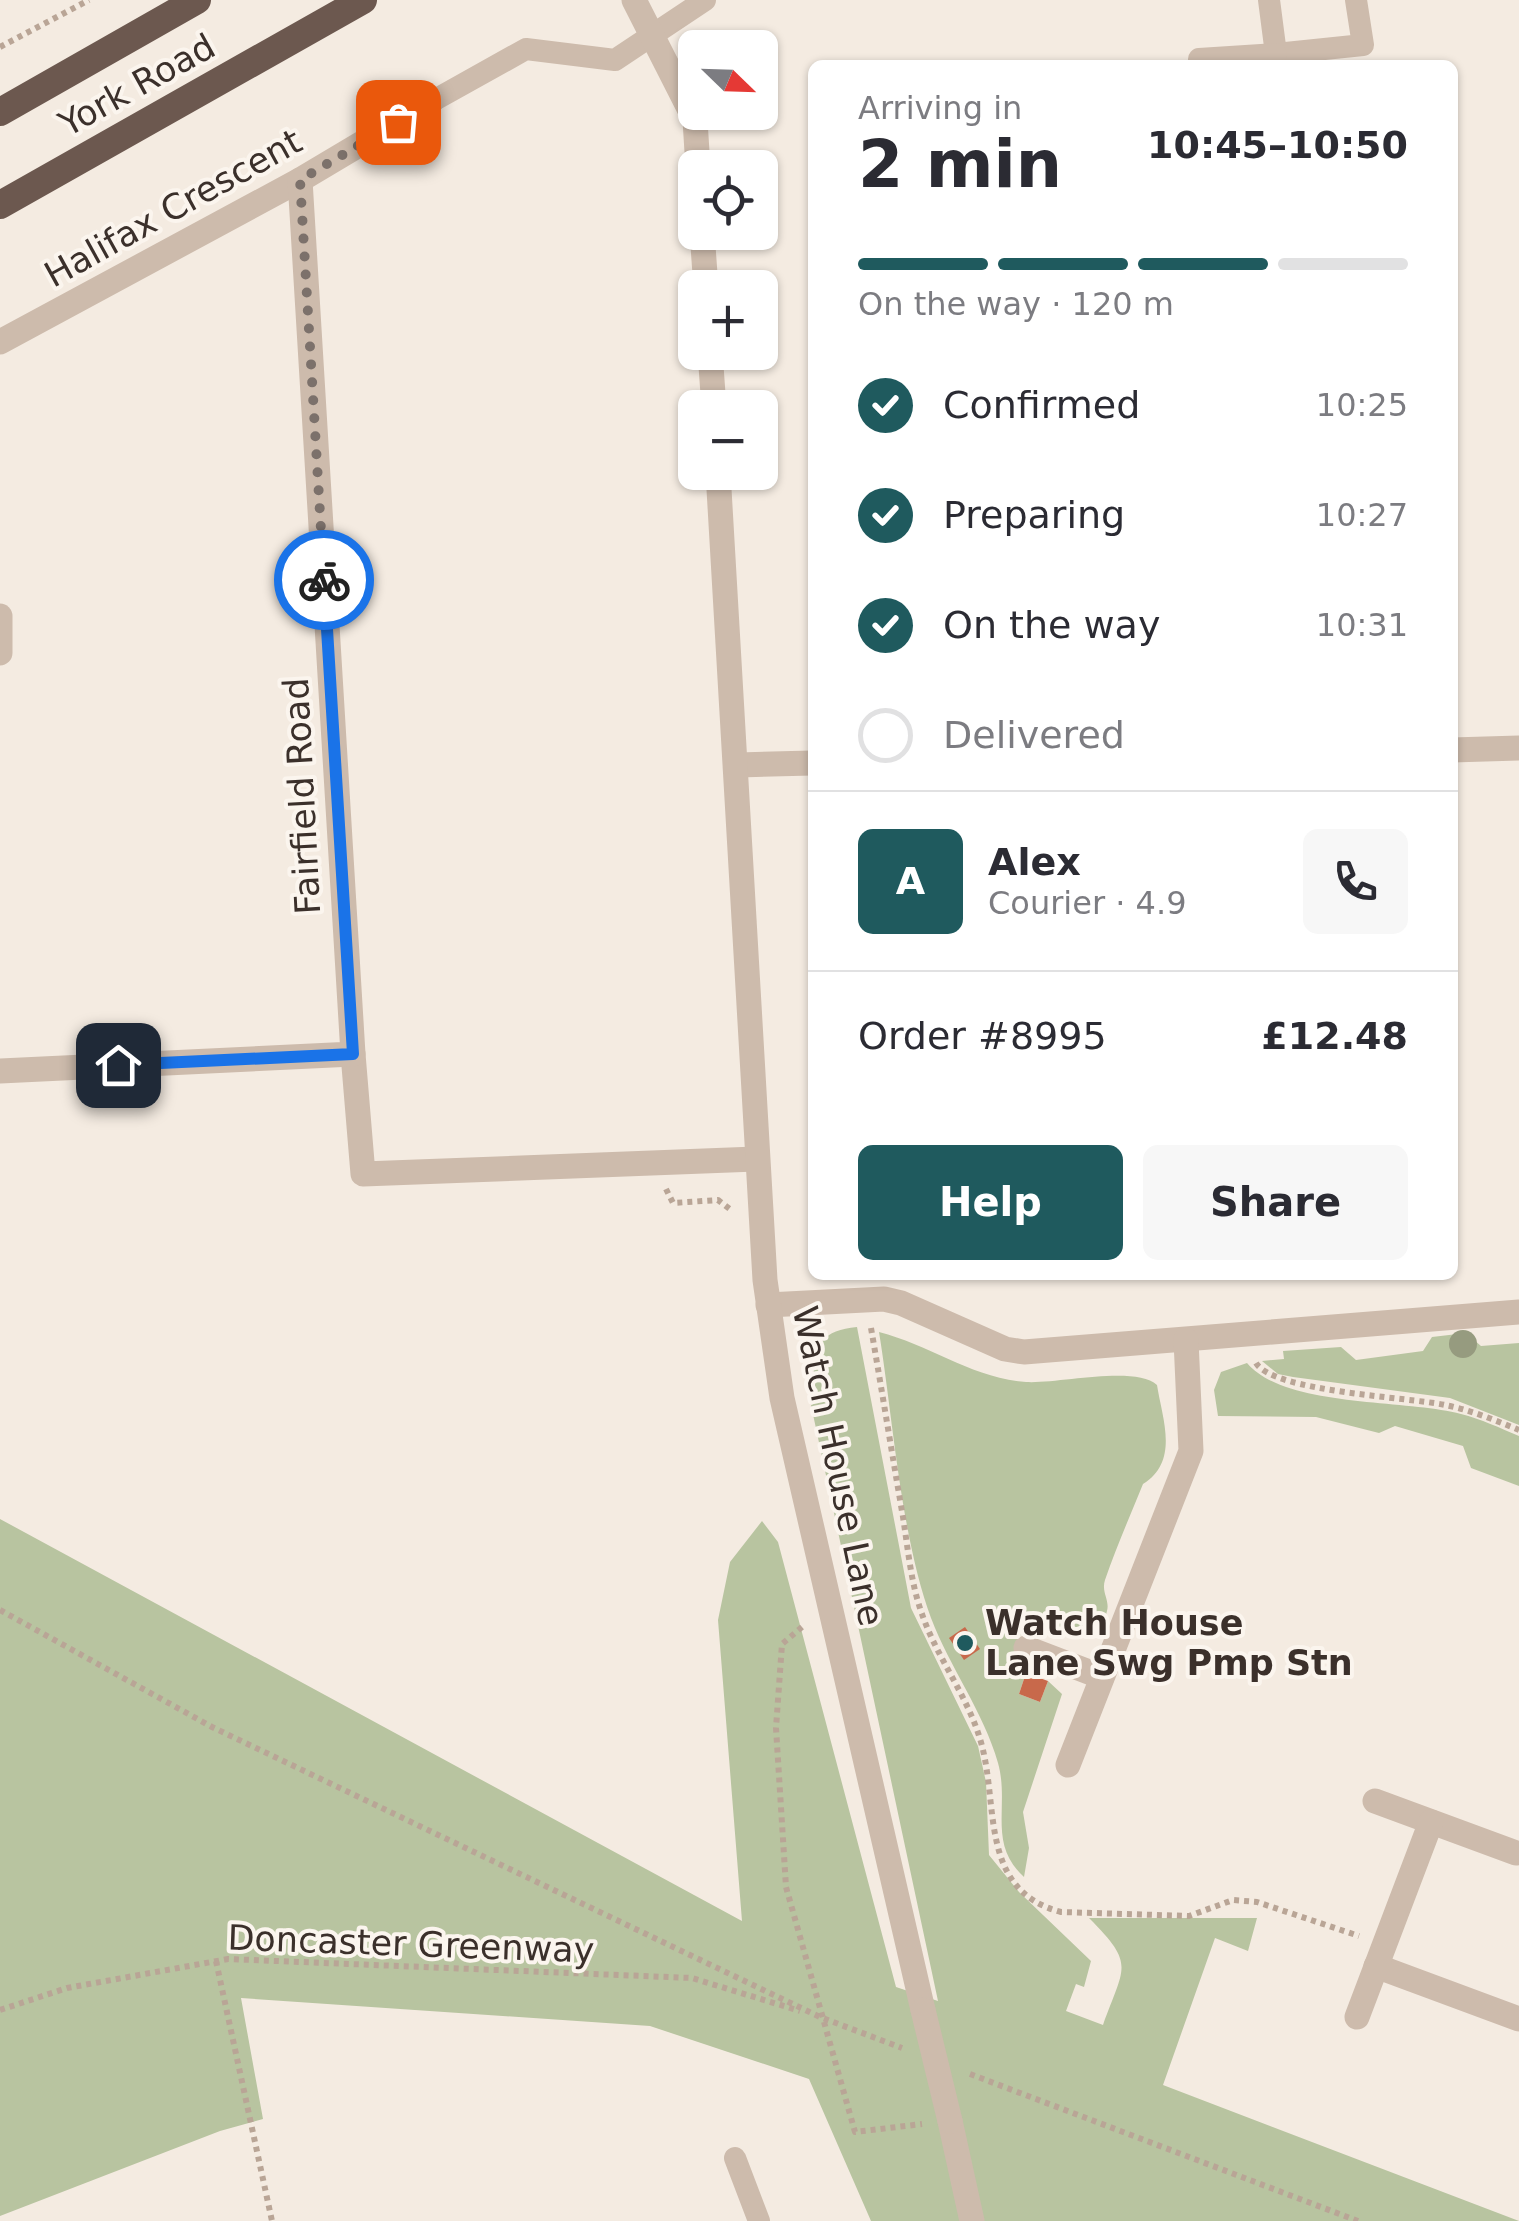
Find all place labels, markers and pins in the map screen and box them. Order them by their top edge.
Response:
pin [356,80,441,165]
pin [76,1023,161,1108]
place label: Watch House Lane Swg Pmp Stn [985,1603,1353,1683]
marker: Watch House Lane Swg Pmp Stn [954,1632,976,1654]

